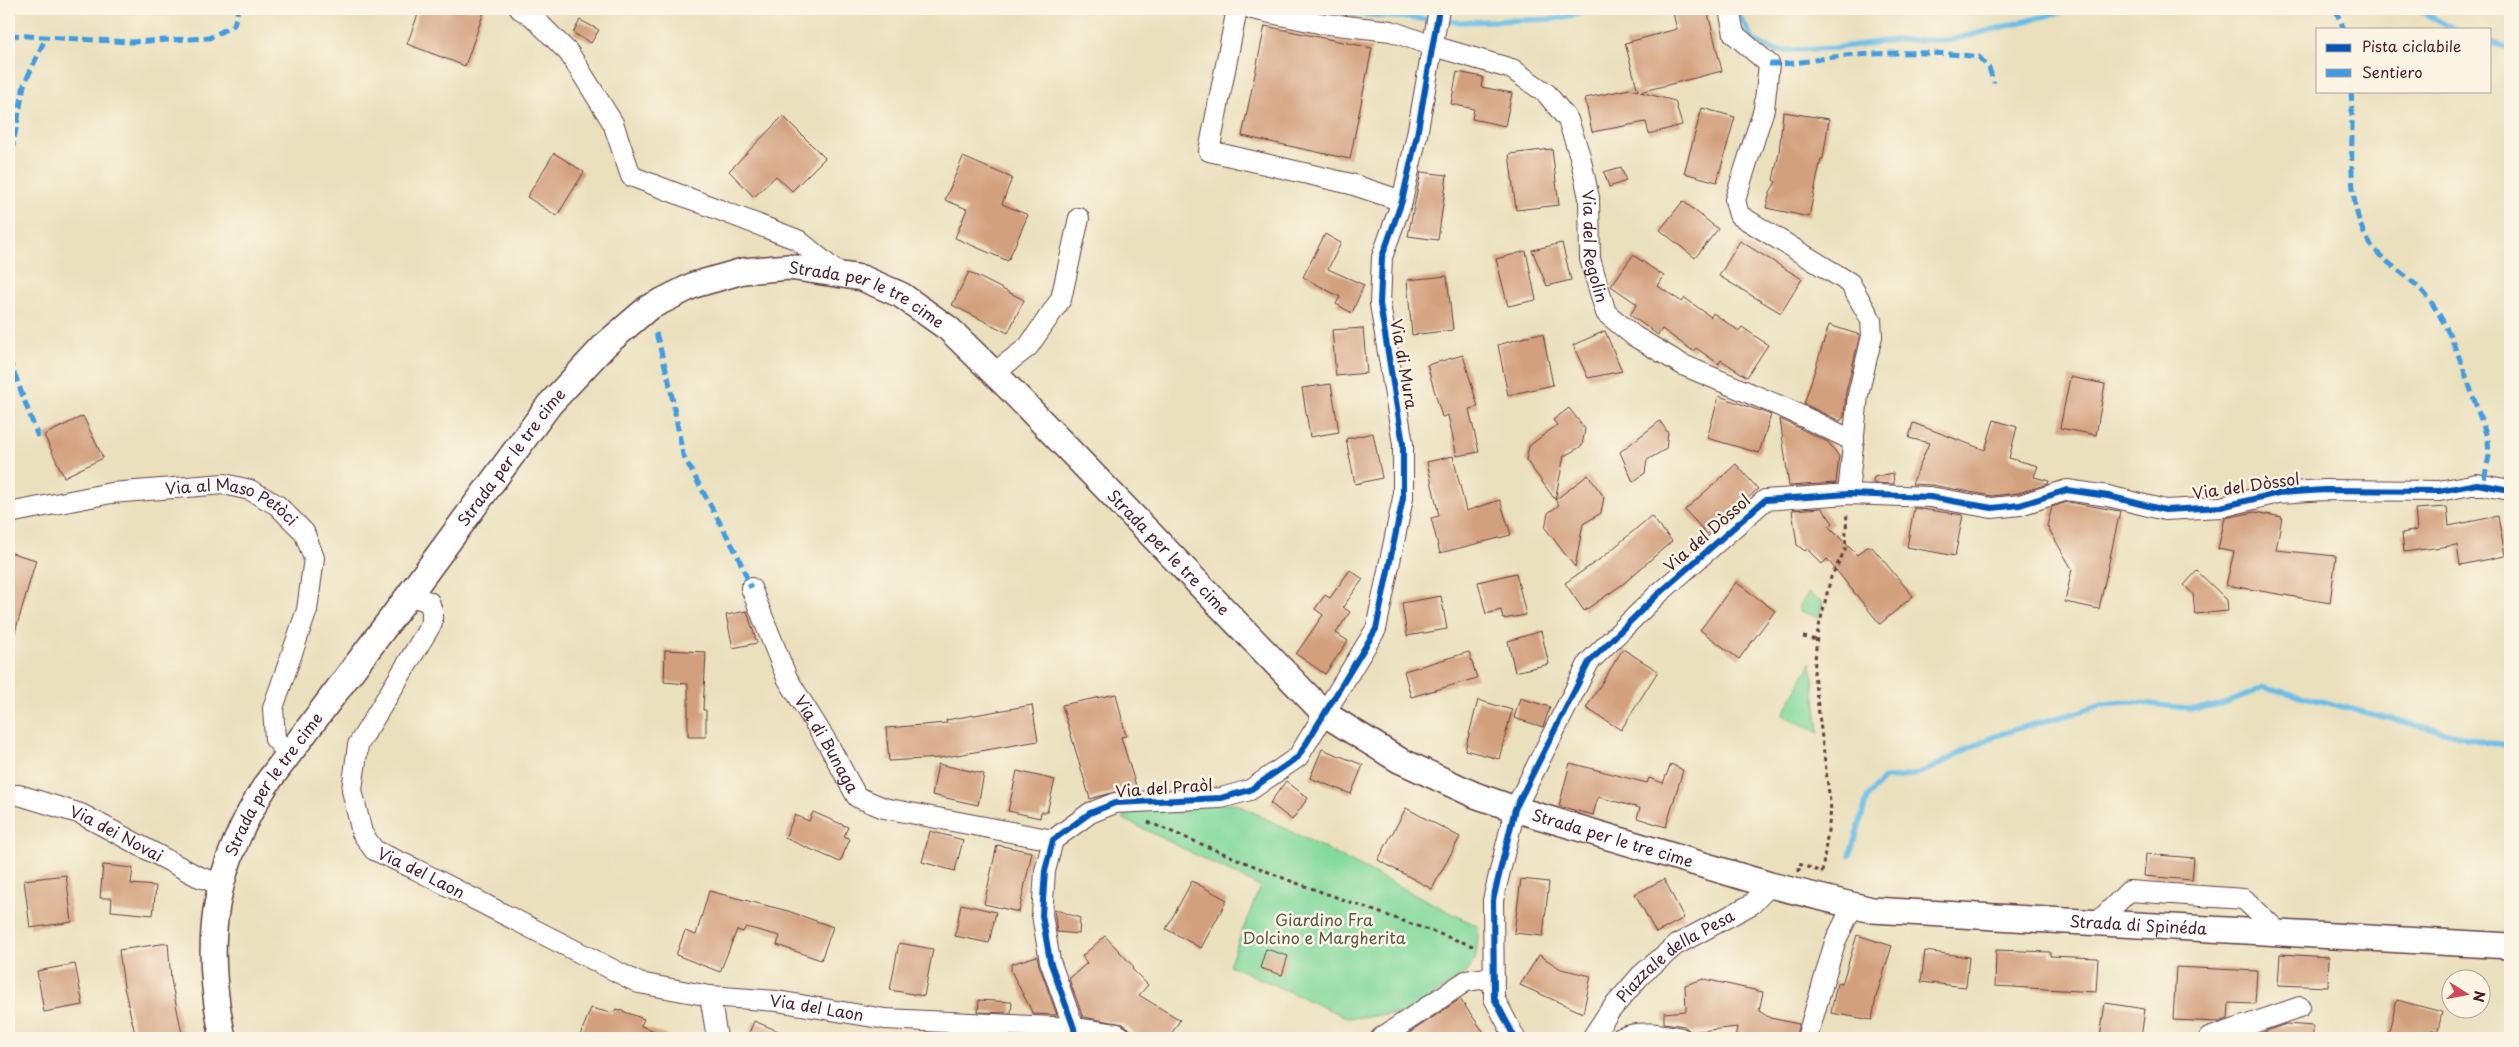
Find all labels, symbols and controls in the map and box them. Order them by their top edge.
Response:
legend [2316,28,2492,92]
text: Pista ciclabile [2362,34,2461,57]
text: Sentiero [2362,60,2423,83]
street label: Via del Regolin [1577,187,1615,305]
street label: Strada per le tre cime [787,254,950,333]
street label: Via di Mura [1385,317,1425,411]
street label: Strada per le tre cime [451,382,570,531]
street label: Via del Dòssol [2191,466,2301,504]
street label: Via al Maso Petòci [164,471,304,530]
street label: Strada per le tre cime [1102,483,1236,620]
street label: Via del Dòssol [1658,488,1755,577]
street label: Via di Bunaga [789,690,865,797]
street label: Strada per le tre cime [218,707,328,859]
street label: Via del Praòl [1114,772,1214,802]
street label: Via dei Novai [67,798,168,867]
street label: Strada per le tre cime [1529,802,1696,872]
street label: Via del Laon [374,840,469,904]
street label: Piazzale della Pesa [1610,903,1738,1007]
park label: Giardino Fra Dolcino e Margherita [1242,907,1406,949]
street label: Strada di Spinéda [2069,908,2208,940]
north arrow [2442,970,2492,1020]
street label: Via del Laon [769,988,866,1026]
text: N [2468,989,2491,1004]

